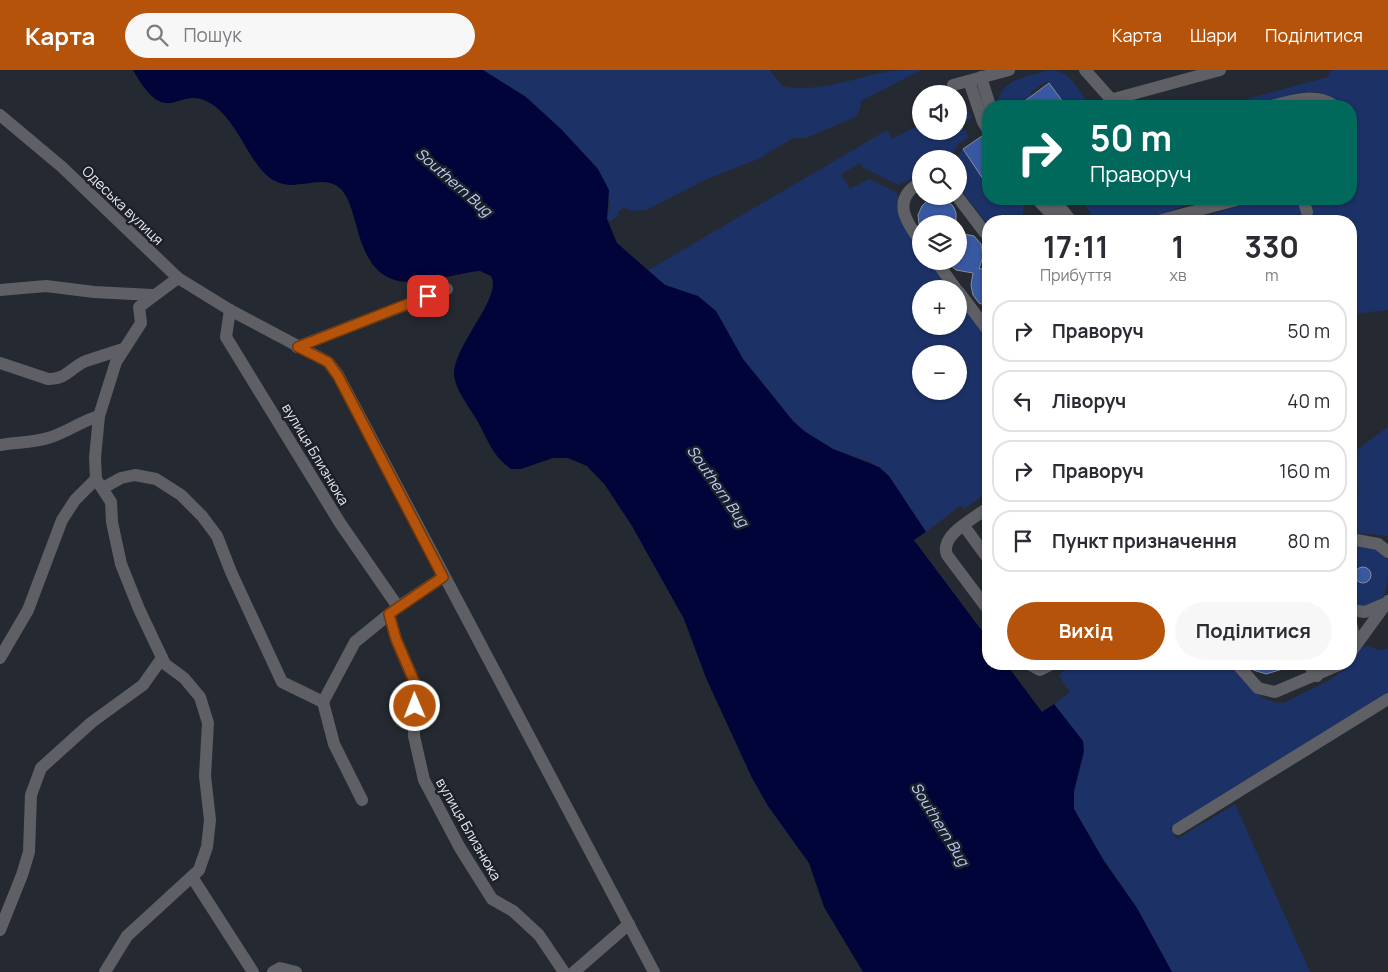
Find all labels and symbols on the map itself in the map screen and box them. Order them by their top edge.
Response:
water label: Southern Bug [411,143,498,222]
street label: Одеська вулиця [78,161,168,249]
pin [407,275,449,317]
street label: вулиця Близнюка [278,400,354,508]
water label: Southern Bug [682,441,754,532]
position arrow [388,679,440,731]
street label: вулиця Близнюка [432,774,506,884]
water label: Southern Bug [906,778,975,871]

